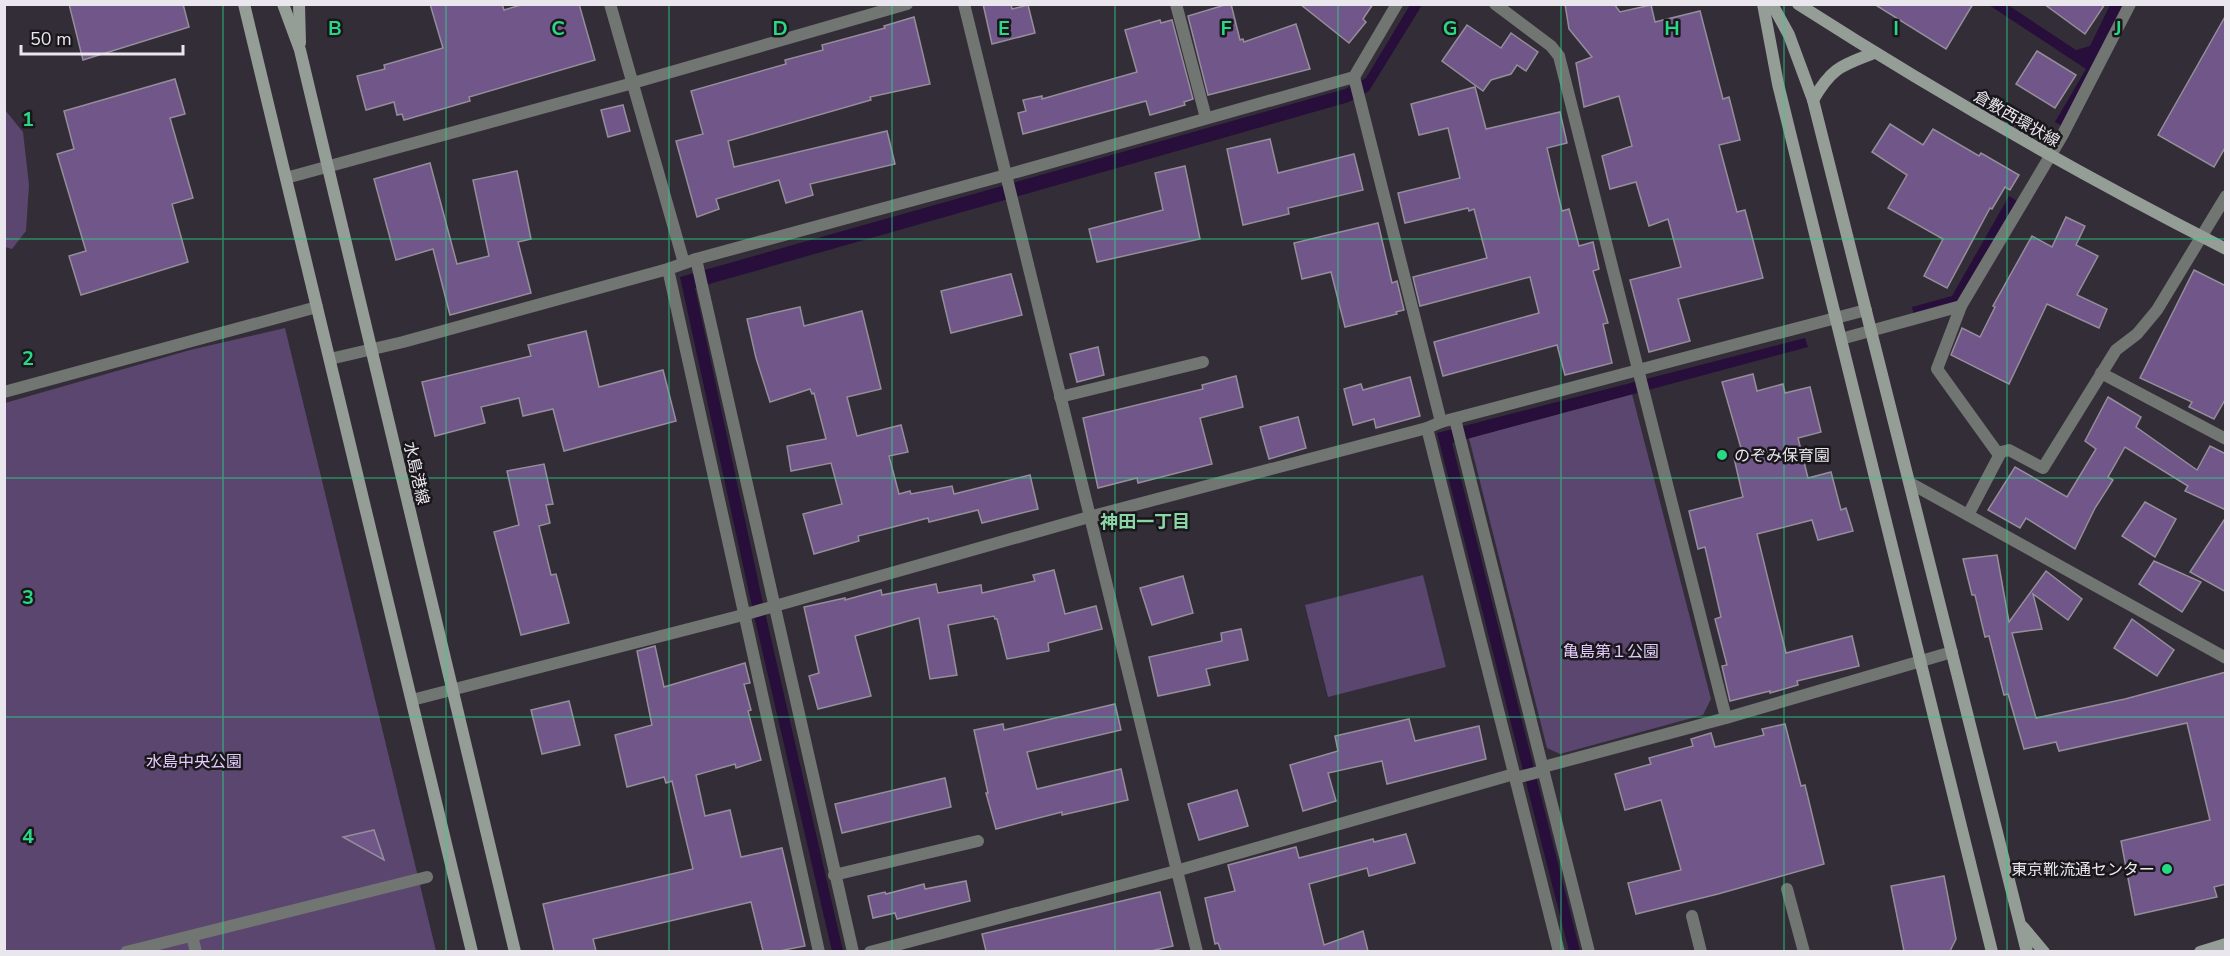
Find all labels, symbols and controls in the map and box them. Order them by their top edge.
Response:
text: B [328,15,342,42]
text: C [551,15,565,42]
text: D [772,15,788,42]
text: E [998,15,1010,42]
text: F [1220,15,1232,42]
text: G [1443,15,1457,42]
text: H [1664,15,1680,42]
text: I [1893,15,1899,42]
text: J [2113,15,2122,42]
scale bar [21,18,183,56]
text: 50 m [30,27,72,51]
street label: 倉敷西環状線 [1969,85,2064,152]
text: 1 [22,106,34,133]
text: 2 [22,345,34,372]
street label: 水島港線 [398,440,434,507]
place label: のぞみ保育園 [1734,445,1830,467]
marker: のぞみ保育園 [1715,448,1729,462]
district label: 神田一丁目 [1100,510,1190,534]
text: 3 [22,584,34,611]
park label: 亀島第１公園 [1563,641,1659,663]
park label: 水島中央公園 [146,751,242,773]
text: 4 [22,823,34,850]
place label: 東京靴流通センター [2011,859,2155,881]
marker: 東京靴流通センター [2160,862,2174,876]

